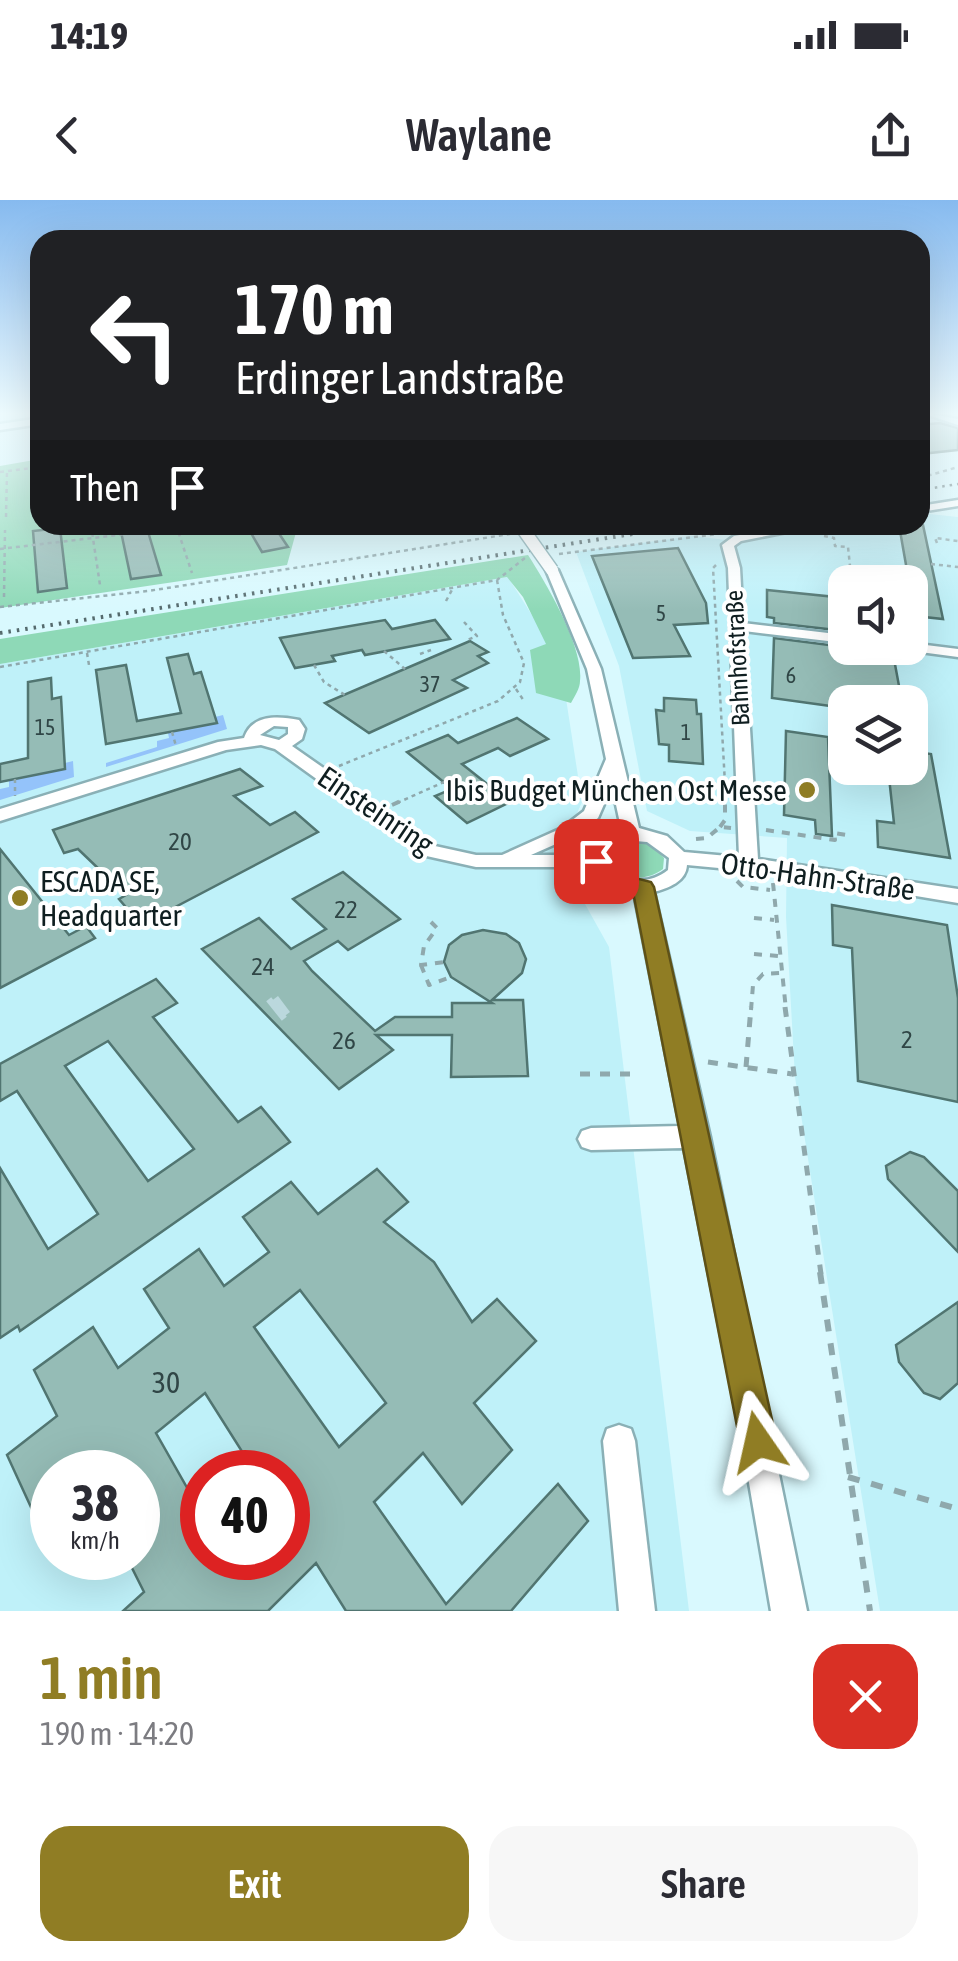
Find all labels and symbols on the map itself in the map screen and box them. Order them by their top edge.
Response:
street label: Bahnhofstraße [719,589,755,727]
house number: 5 [656,600,666,626]
house number: 6 [786,662,796,688]
house number: 37 [420,671,440,697]
house number: 15 [35,714,55,740]
house number: 1 [681,719,691,745]
street label: Einsteinring [312,759,440,861]
place label: Ibis Budget München Ost Messe [445,773,787,807]
marker: Ibis Budget München Ost Messe [796,779,818,801]
pin [554,819,639,904]
house number: 20 [168,827,192,855]
street label: Otto-Hahn-Straße [719,846,917,906]
place label: ESCADA SE, Headquarter [40,864,182,932]
marker: ESCADA SE, Headquarter [9,887,31,909]
house number: 22 [334,895,358,923]
house number: 24 [251,952,275,980]
house number: 2 [901,1025,913,1053]
house number: 26 [332,1026,356,1054]
house number: 30 [152,1365,180,1399]
position arrow [706,1390,810,1494]
speed limit sign: 40 [180,1450,310,1580]

